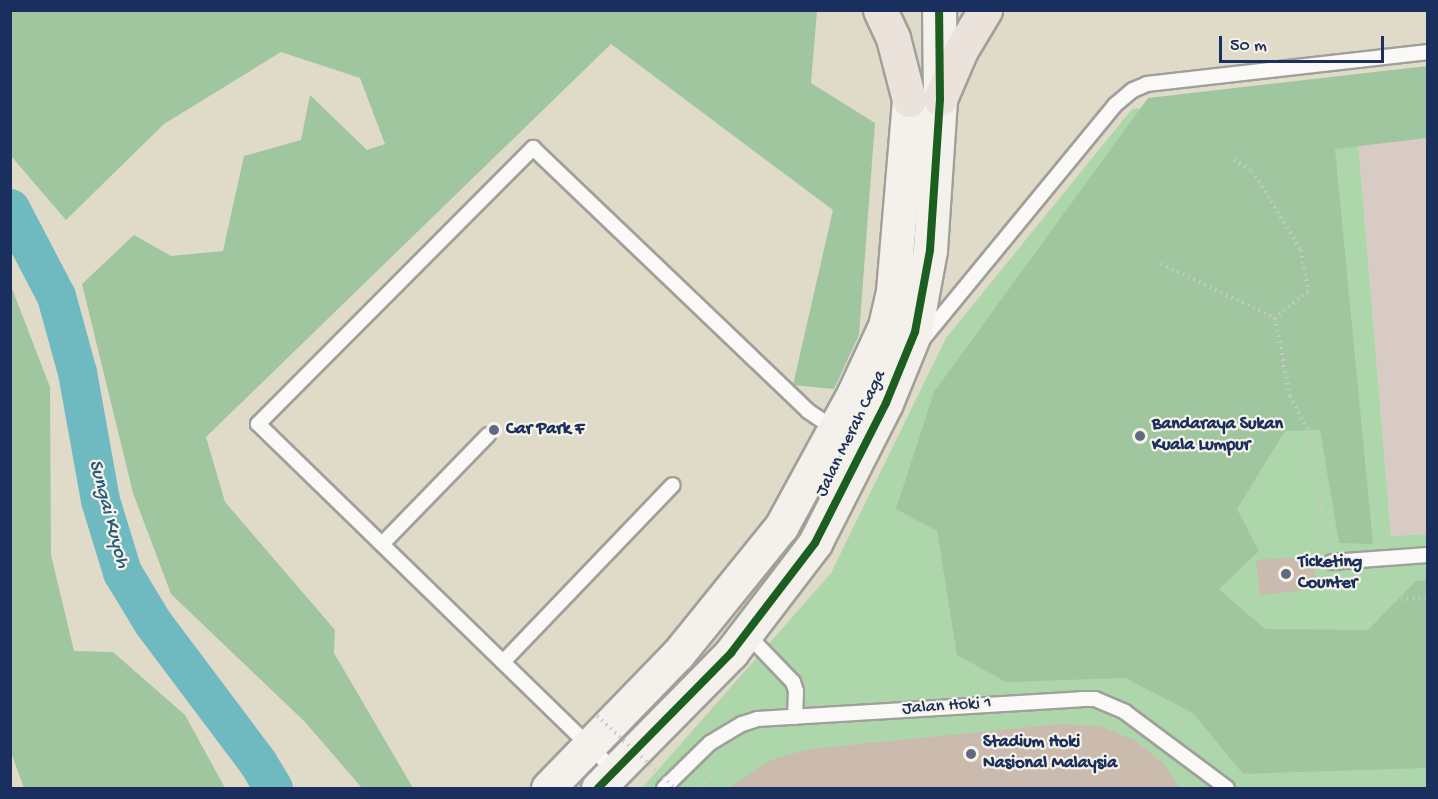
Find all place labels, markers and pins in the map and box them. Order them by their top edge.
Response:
place label: Bandaraya Sukan Kuala Lumpur [1152,415,1283,458]
place label: Car Park F [506,419,584,441]
marker: Car Park F [487,423,501,437]
marker: Bandaraya Sukan Kuala Lumpur [1133,429,1147,443]
place label: Ticketing Counter [1298,553,1362,596]
marker: Ticketing Counter [1279,567,1293,581]
place label: Stadium Hoki Nasional Malaysia [983,733,1117,776]
marker: Stadium Hoki Nasional Malaysia [964,747,978,761]

